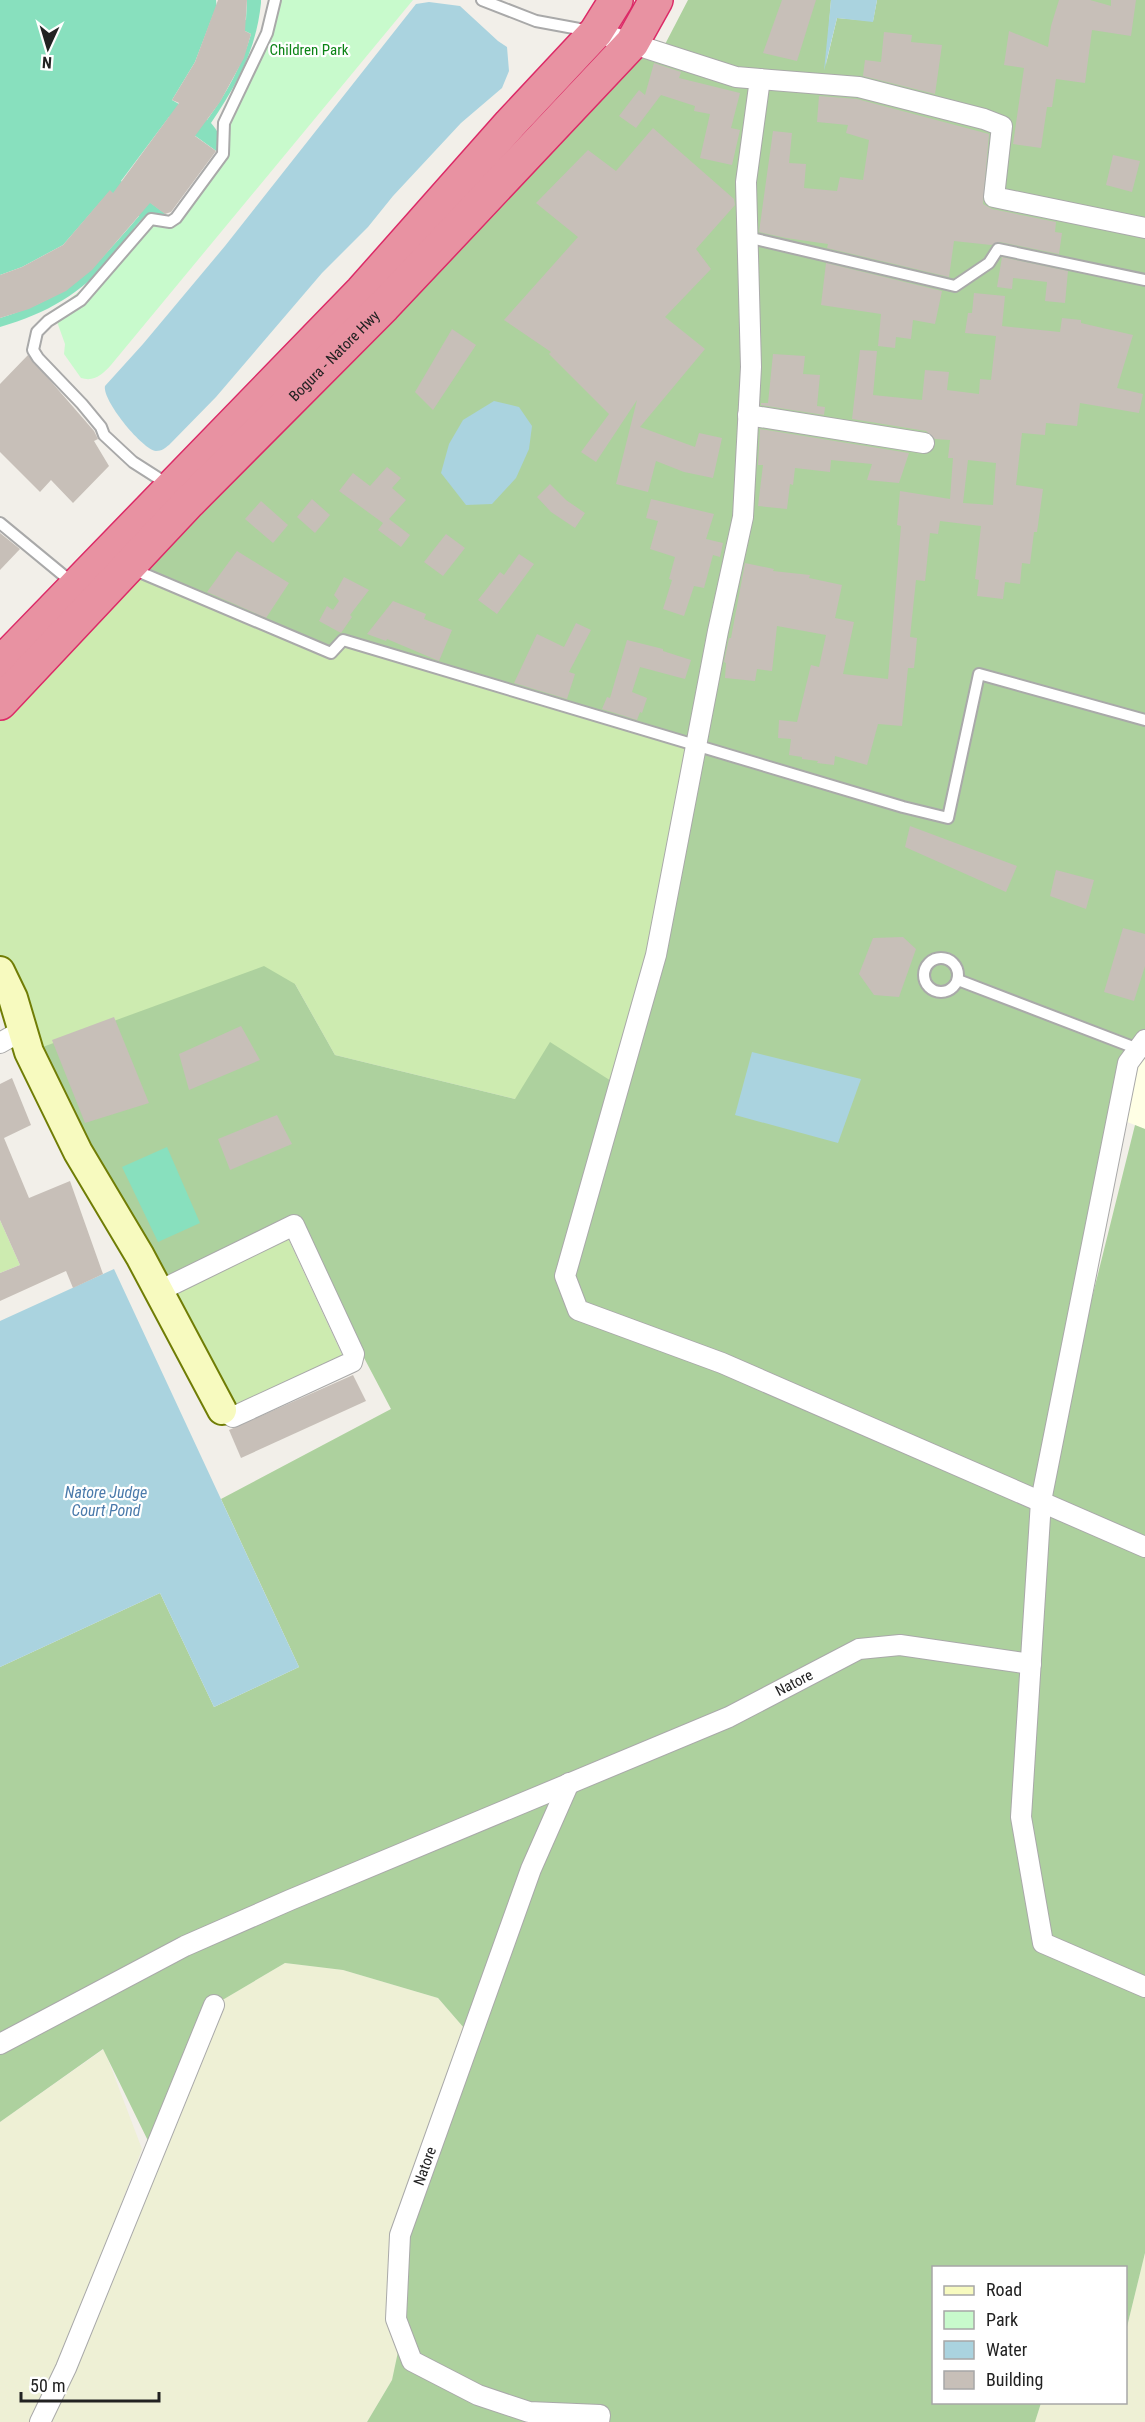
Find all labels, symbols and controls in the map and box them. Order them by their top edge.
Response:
north arrow [18,18,78,78]
park label: Children Park [270,41,349,59]
text: N [41,53,53,72]
street label: Bogura - Natore Hwy [285,307,383,405]
water label: Natore Judge Court Pond [65,1483,147,1520]
street label: Natore [772,1666,816,1700]
street label: Natore [410,2144,440,2188]
legend [932,2266,1127,2404]
text: Road [986,2279,1022,2300]
text: Park [986,2309,1018,2330]
text: Water [986,2339,1028,2360]
scale bar [21,2365,159,2403]
text: Building [986,2369,1043,2390]
text: 50 m [30,2375,65,2396]

